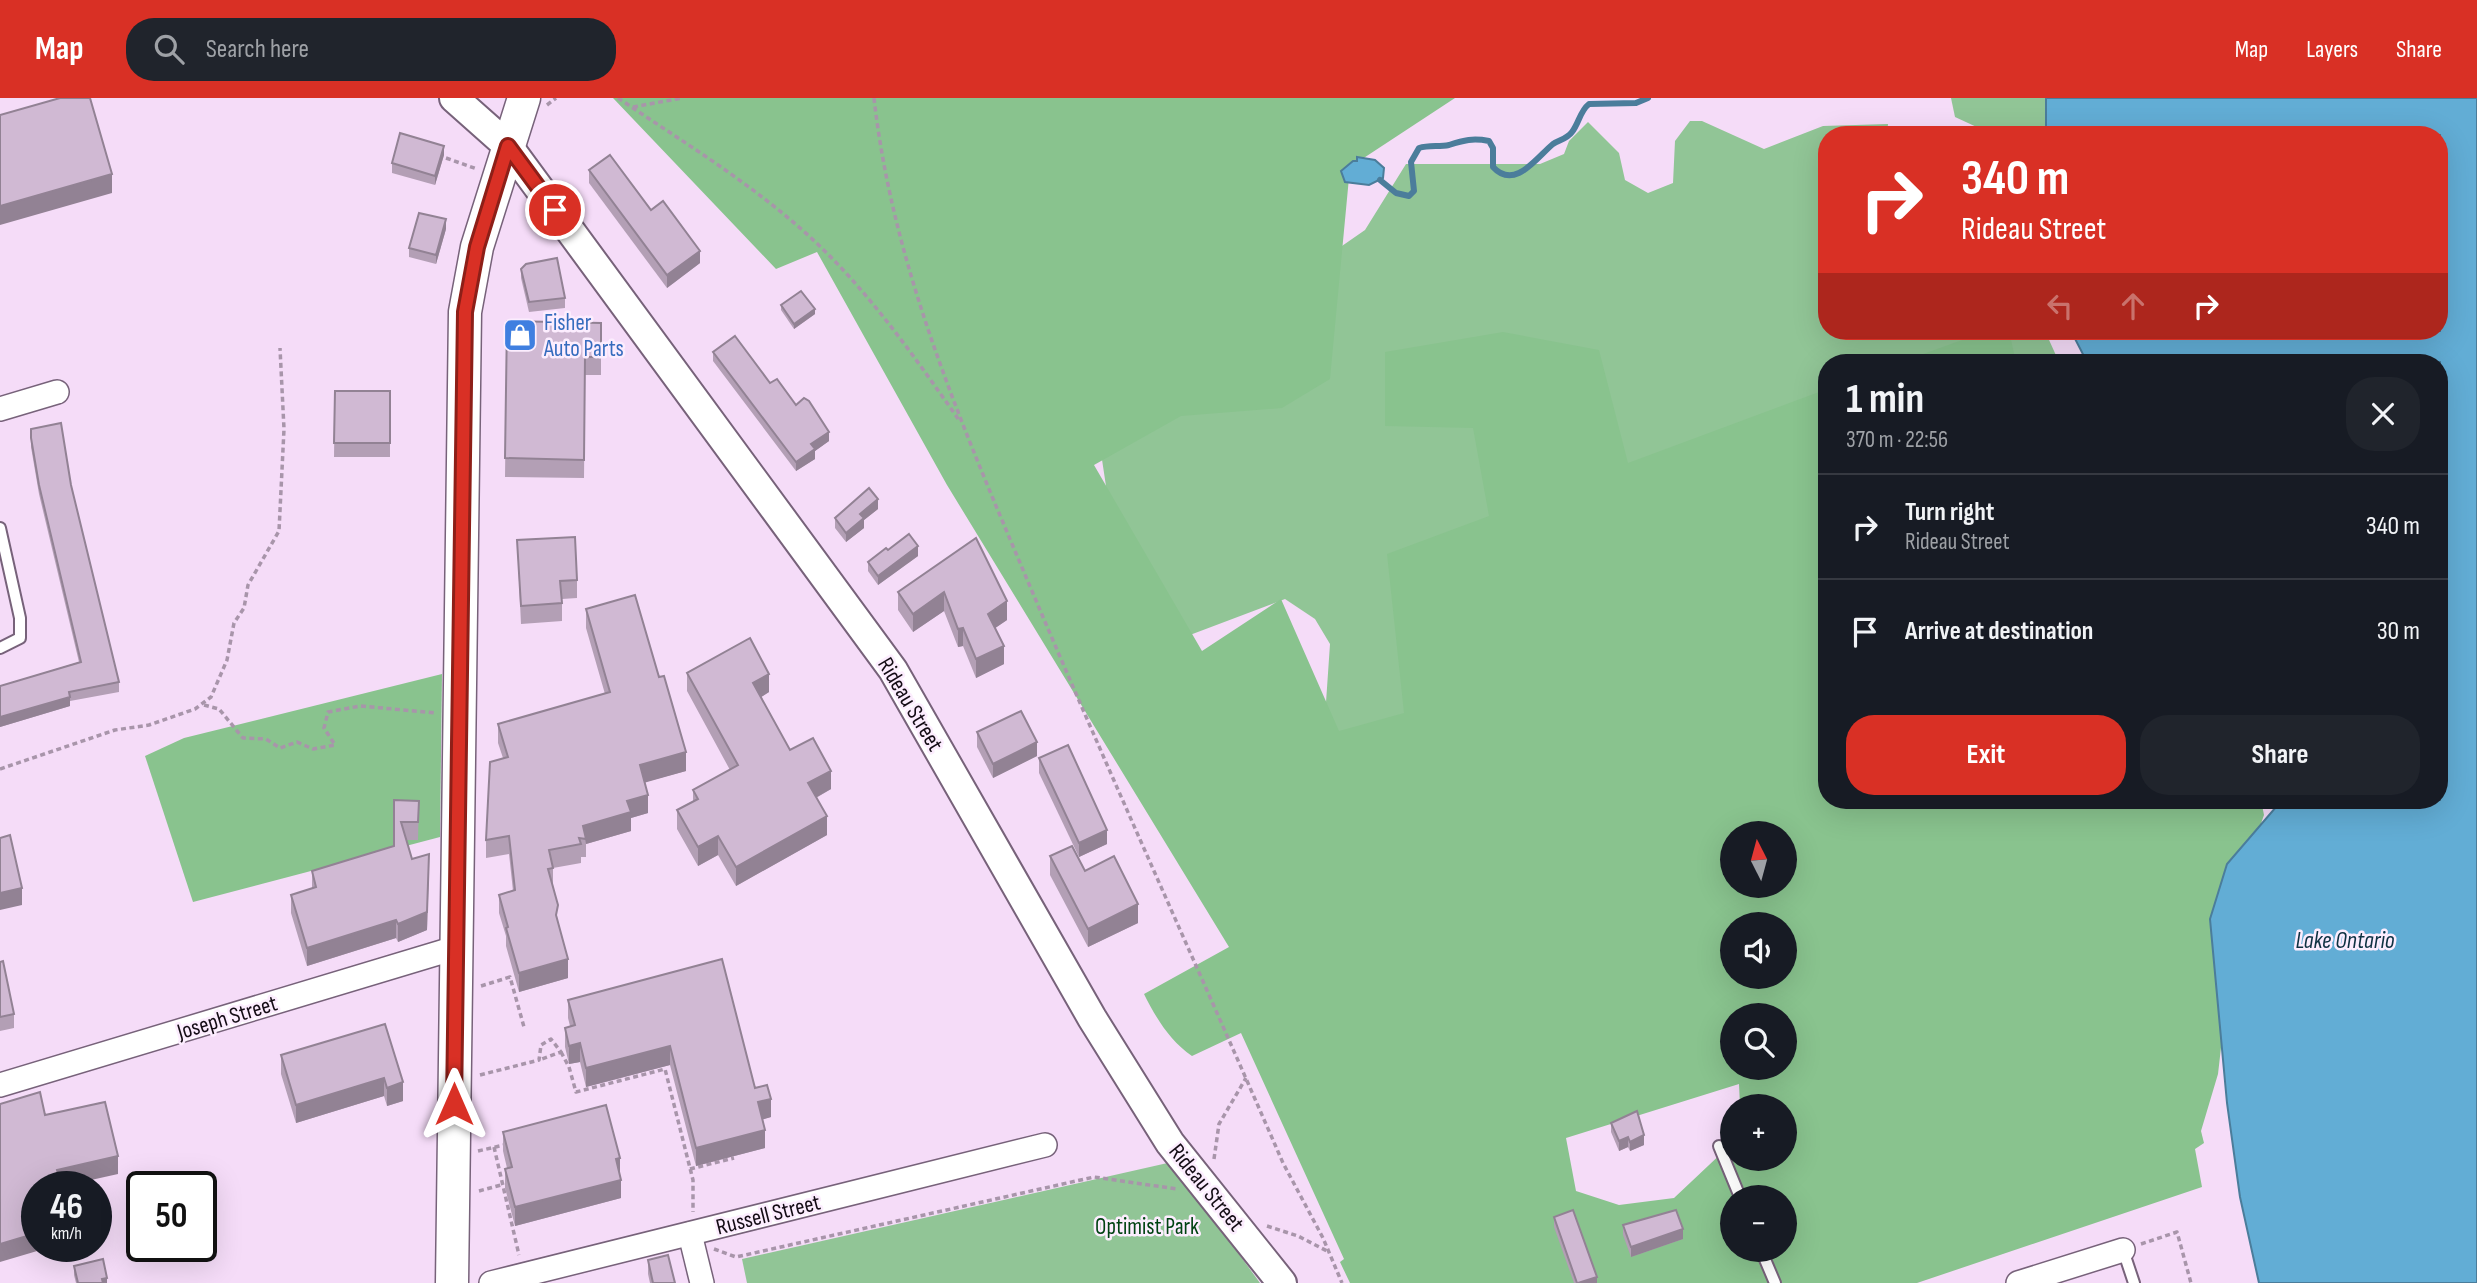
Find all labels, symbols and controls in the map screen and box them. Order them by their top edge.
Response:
search box [126,18,616,81]
text: Map [35,29,84,69]
icon: search [150,30,188,68]
text: Search here [206,34,309,65]
text: Map [2235,35,2268,64]
text: Layers [2306,35,2358,64]
text: Share [2396,35,2442,64]
text: 340 m [1961,150,2069,209]
icon: right [1846,154,1937,245]
pin [525,180,585,240]
icon: arrive [536,191,574,229]
text: Rideau Street [1961,210,2106,249]
icon: left [2041,287,2079,325]
icon: ahead [2114,287,2152,325]
icon: right [2187,287,2225,325]
place label: Fisher Auto Parts [543,309,624,363]
shop icon: Fisher Auto Parts [501,316,539,354]
text: 1 min [1846,374,1924,425]
button: close [2346,377,2420,451]
text: 370 m · 22:56 [1846,426,1948,454]
text: Turn right [1905,497,1994,528]
icon: right [1846,508,1884,546]
text: 340 m [2366,511,2420,542]
text: Rideau Street [1905,528,2009,556]
icon: arrive [1846,613,1884,651]
text: Arrive at destination [1905,616,2093,647]
text: 30 m [2377,616,2420,647]
street label: Rideau Street [871,653,949,756]
button: Exit [1846,715,2126,795]
button: Share [2140,715,2420,795]
north arrow [1720,821,1797,898]
map controls [1720,821,1797,1262]
button: sound [1720,912,1797,989]
water label: Lake Ontario [2295,926,2395,955]
street label: Joseph Street [173,989,281,1047]
button: search [1720,1003,1797,1080]
position arrow [417,1067,491,1141]
button: + [1720,1094,1797,1171]
street label: Rideau Street [1162,1138,1250,1237]
speed limit sign: 50 [126,1171,217,1262]
button: − [1720,1185,1797,1262]
text: 46 [50,1186,83,1229]
street label: Russell Street [713,1189,823,1241]
park label: Optimist Park [1095,1213,1199,1241]
text: km/h [51,1223,82,1244]

